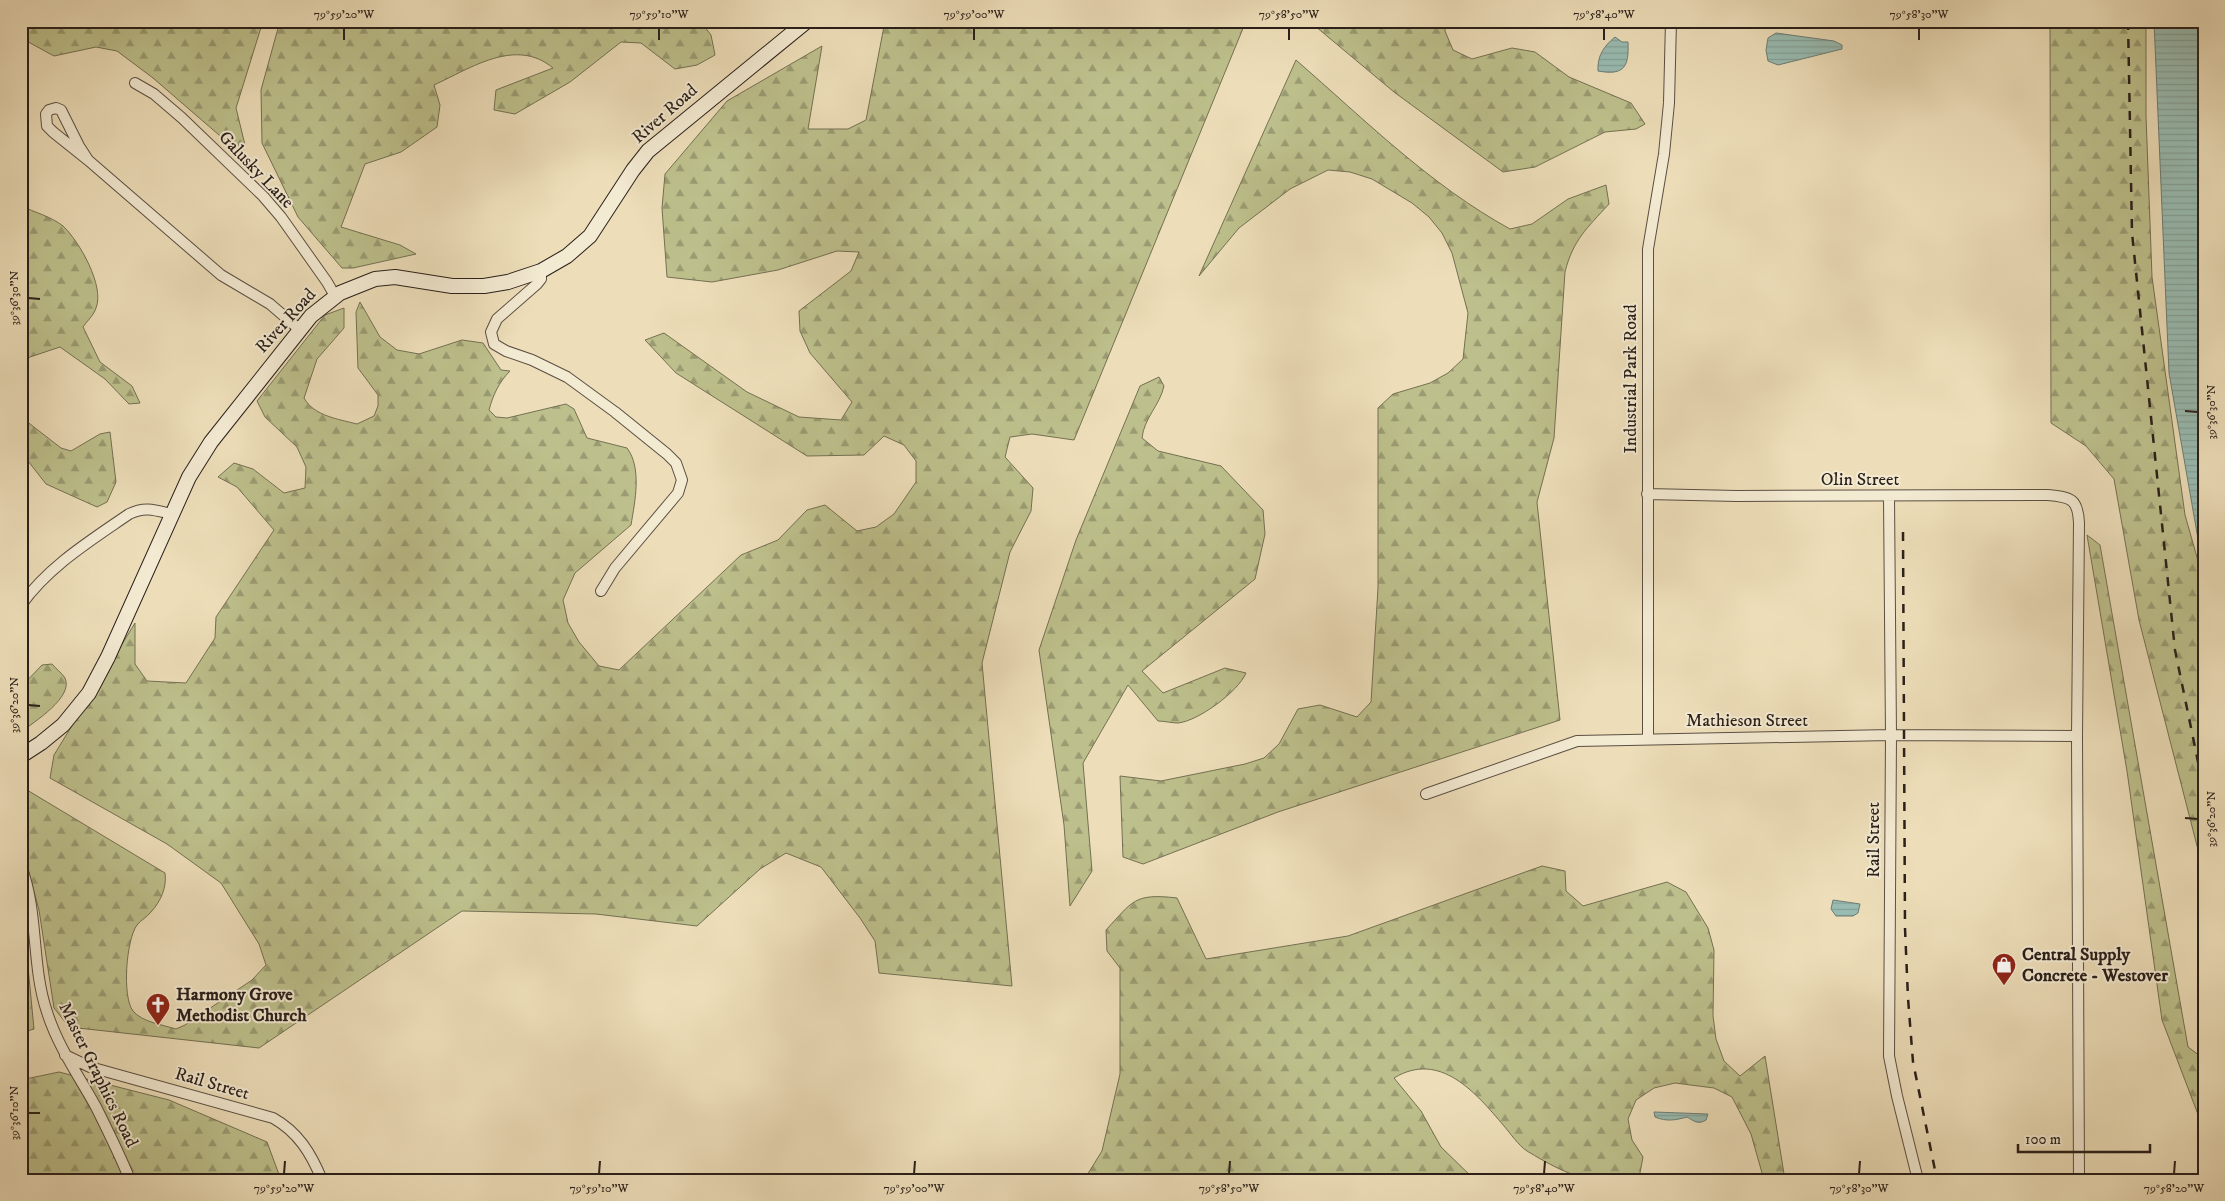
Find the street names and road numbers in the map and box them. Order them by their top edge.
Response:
street label: River Road [628,80,702,148]
street label: Galusky Lane [214,127,298,213]
street label: River Road [251,284,321,358]
street label: Industrial Park Road [1620,304,1642,454]
street label: Olin Street [1821,469,1899,491]
street label: Mathieson Street [1686,710,1808,732]
street label: Rail Street [1863,802,1885,878]
street label: Master Graphics Road [53,999,143,1151]
street label: Rail Street [172,1063,252,1105]

